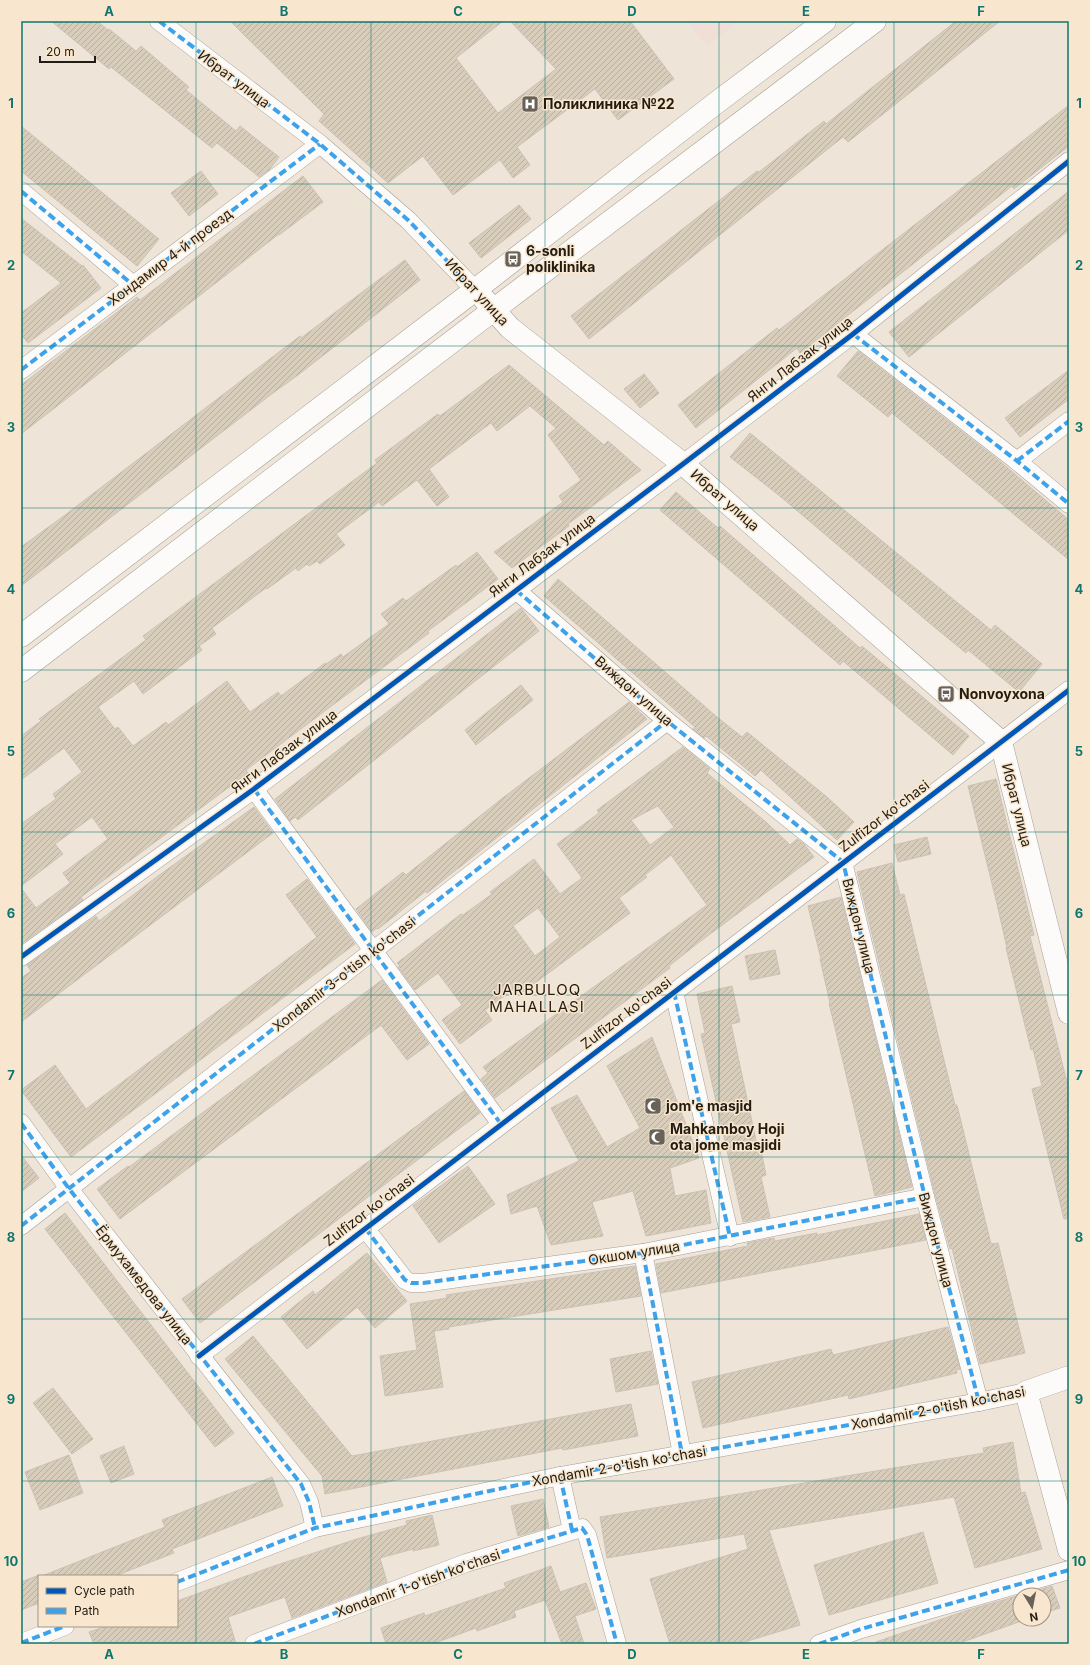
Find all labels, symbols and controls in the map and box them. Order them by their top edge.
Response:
text: A [104,3,114,19]
text: B [280,3,289,19]
text: C [453,3,463,19]
text: D [627,3,637,19]
text: E [802,3,810,19]
text: F [977,3,985,19]
scale bar [40,38,95,64]
text: 20 m [46,44,75,59]
street label: Ибрат улица [195,46,274,111]
hospital icon: Поликлиника №22 [520,94,540,114]
text: 1 [8,95,14,111]
place label: Поликлиника №22 [543,95,675,112]
text: 1 [1076,95,1082,111]
street label: Хондамир 4-й проезд [104,204,235,309]
place label: 6-sonli poliklinika [526,242,595,275]
bus stop icon: 6-sonli poliklinika [503,249,523,269]
street label: Ибрат улица [442,255,513,329]
text: 2 [7,257,15,273]
text: 2 [1075,257,1083,273]
street label: Янги Лабзак улица [744,312,856,405]
text: 3 [7,419,15,435]
text: 3 [1075,419,1083,435]
street label: Ибрат улица [687,465,763,534]
street label: Янги Лабзак улица [485,509,598,600]
text: 4 [7,581,16,597]
text: 4 [1075,581,1084,597]
street label: Виждон улица [592,652,677,729]
bus stop icon: Nonvoyxona [936,684,956,704]
place label: Nonvoyxona [959,685,1045,702]
street label: Янги Лабзак улица [227,705,340,796]
text: 5 [7,743,15,759]
text: 5 [1075,743,1083,759]
street label: Ибрат улица [999,761,1036,848]
street label: Zulfizor ko'chasi [835,776,932,855]
street label: Виждон улица [839,876,880,975]
text: 6 [7,905,15,921]
text: 6 [1075,905,1083,921]
street label: Xondamir 3-o'tish ko'chasi [269,913,419,1035]
street label: Zulfizor ko'chasi [577,973,674,1052]
district label: JARBULOQ MAHALLASI [489,980,585,1016]
text: 7 [7,1067,15,1083]
text: 7 [1075,1067,1083,1083]
mosque icon: jom'e masjid [643,1096,663,1116]
place label: jom'e masjid [665,1097,752,1114]
place label: Mahkamboy Hoji ota jome masjidi [670,1120,785,1153]
mosque icon: Mahkamboy Hoji ota jome masjidi [647,1127,667,1147]
street label: Zulfizor ko'chasi [320,1170,417,1249]
street label: Виждон улица [916,1190,957,1289]
street label: Ёрмухамедова улица [93,1222,196,1348]
text: 8 [7,1229,15,1245]
text: 8 [1075,1229,1083,1245]
street label: Окшом улица [587,1237,681,1268]
street label: Xondamir 2-o'tish ko'chasi [850,1382,1026,1433]
text: 9 [7,1391,15,1407]
text: 9 [1075,1391,1083,1407]
street label: Xondamir 2-o'tish ko'chasi [531,1442,707,1489]
street label: Xondamir 1-o'tish ko'chasi [333,1545,502,1620]
text: 10 [4,1553,18,1569]
text: 10 [1072,1553,1086,1569]
legend [38,1575,178,1627]
text: Cycle path [74,1583,135,1598]
north arrow [1012,1587,1052,1627]
text: Path [74,1603,99,1618]
text: N [1028,1609,1039,1624]
text: A [104,1646,114,1662]
text: B [280,1646,289,1662]
text: C [453,1646,463,1662]
text: D [627,1646,637,1662]
text: E [802,1646,810,1662]
text: F [977,1646,985,1662]

